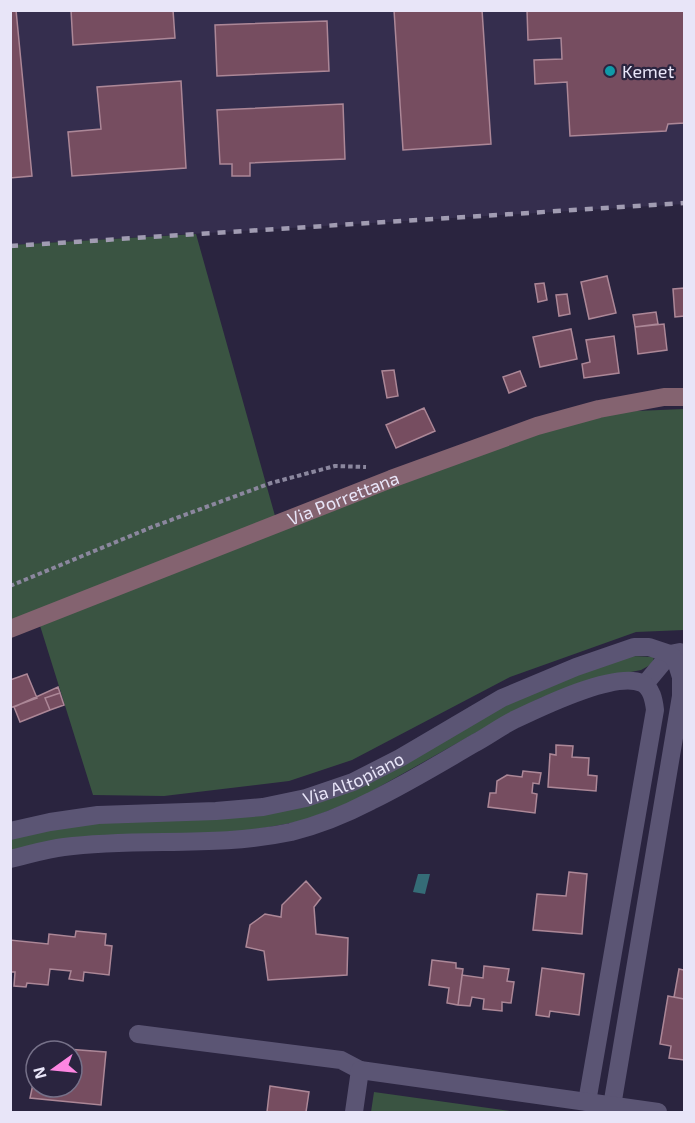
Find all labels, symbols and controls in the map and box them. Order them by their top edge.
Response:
place label: Kemet [622,60,675,82]
marker: Kemet [603,64,617,78]
street label: Via Porrettana [284,466,402,530]
street label: Via Altopiano [300,747,408,809]
north arrow [24,1039,84,1099]
text: N [28,1065,50,1081]

